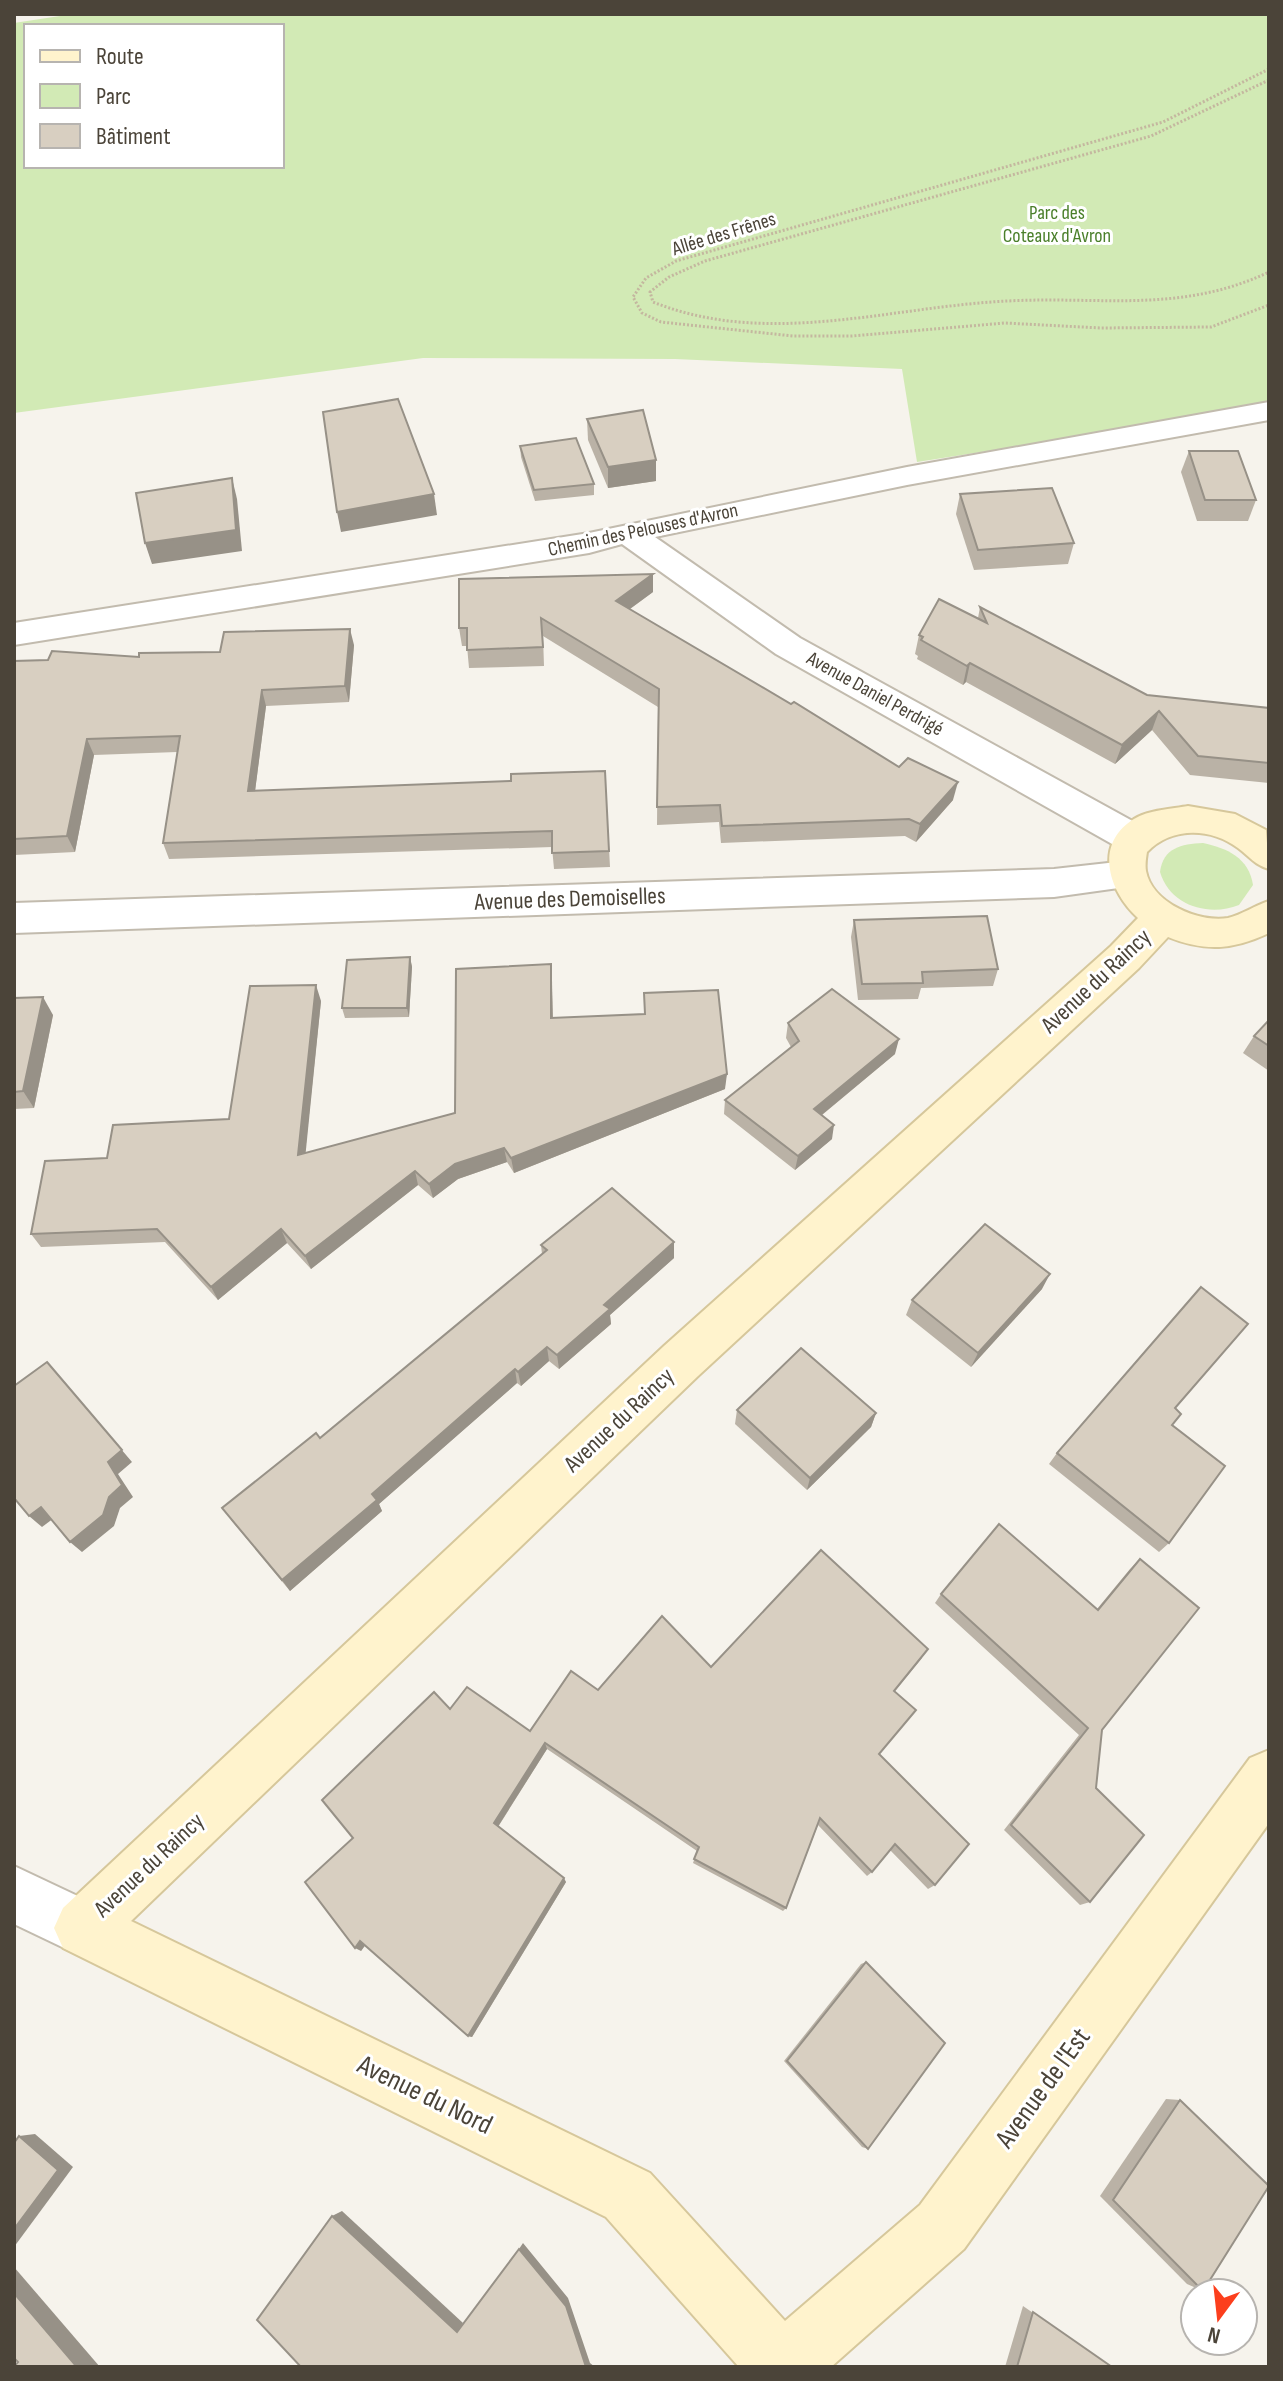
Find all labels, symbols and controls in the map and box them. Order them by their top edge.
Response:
legend [24,24,284,168]
text: Route [96,42,144,71]
text: Parc [96,82,131,111]
text: Bâtiment [96,122,171,151]
park label: Parc des Coteaux d'Avron [1003,201,1111,248]
street label: Allée des Frênes [668,207,779,261]
street label: Chemin des Pelouses d'Avron [546,498,740,562]
street label: Avenue Daniel Perdrigé [802,646,947,741]
street label: Avenue des Demoiselles [473,881,666,917]
street label: Avenue du Raincy [1034,923,1157,1040]
street label: Avenue du Raincy [557,1362,680,1479]
street label: Avenue du Raincy [87,1807,210,1924]
street label: Avenue de l'Est [988,2022,1098,2155]
street label: Avenue du Nord [351,2048,498,2142]
north arrow [1179,2277,1259,2357]
text: N [1205,2320,1223,2349]

